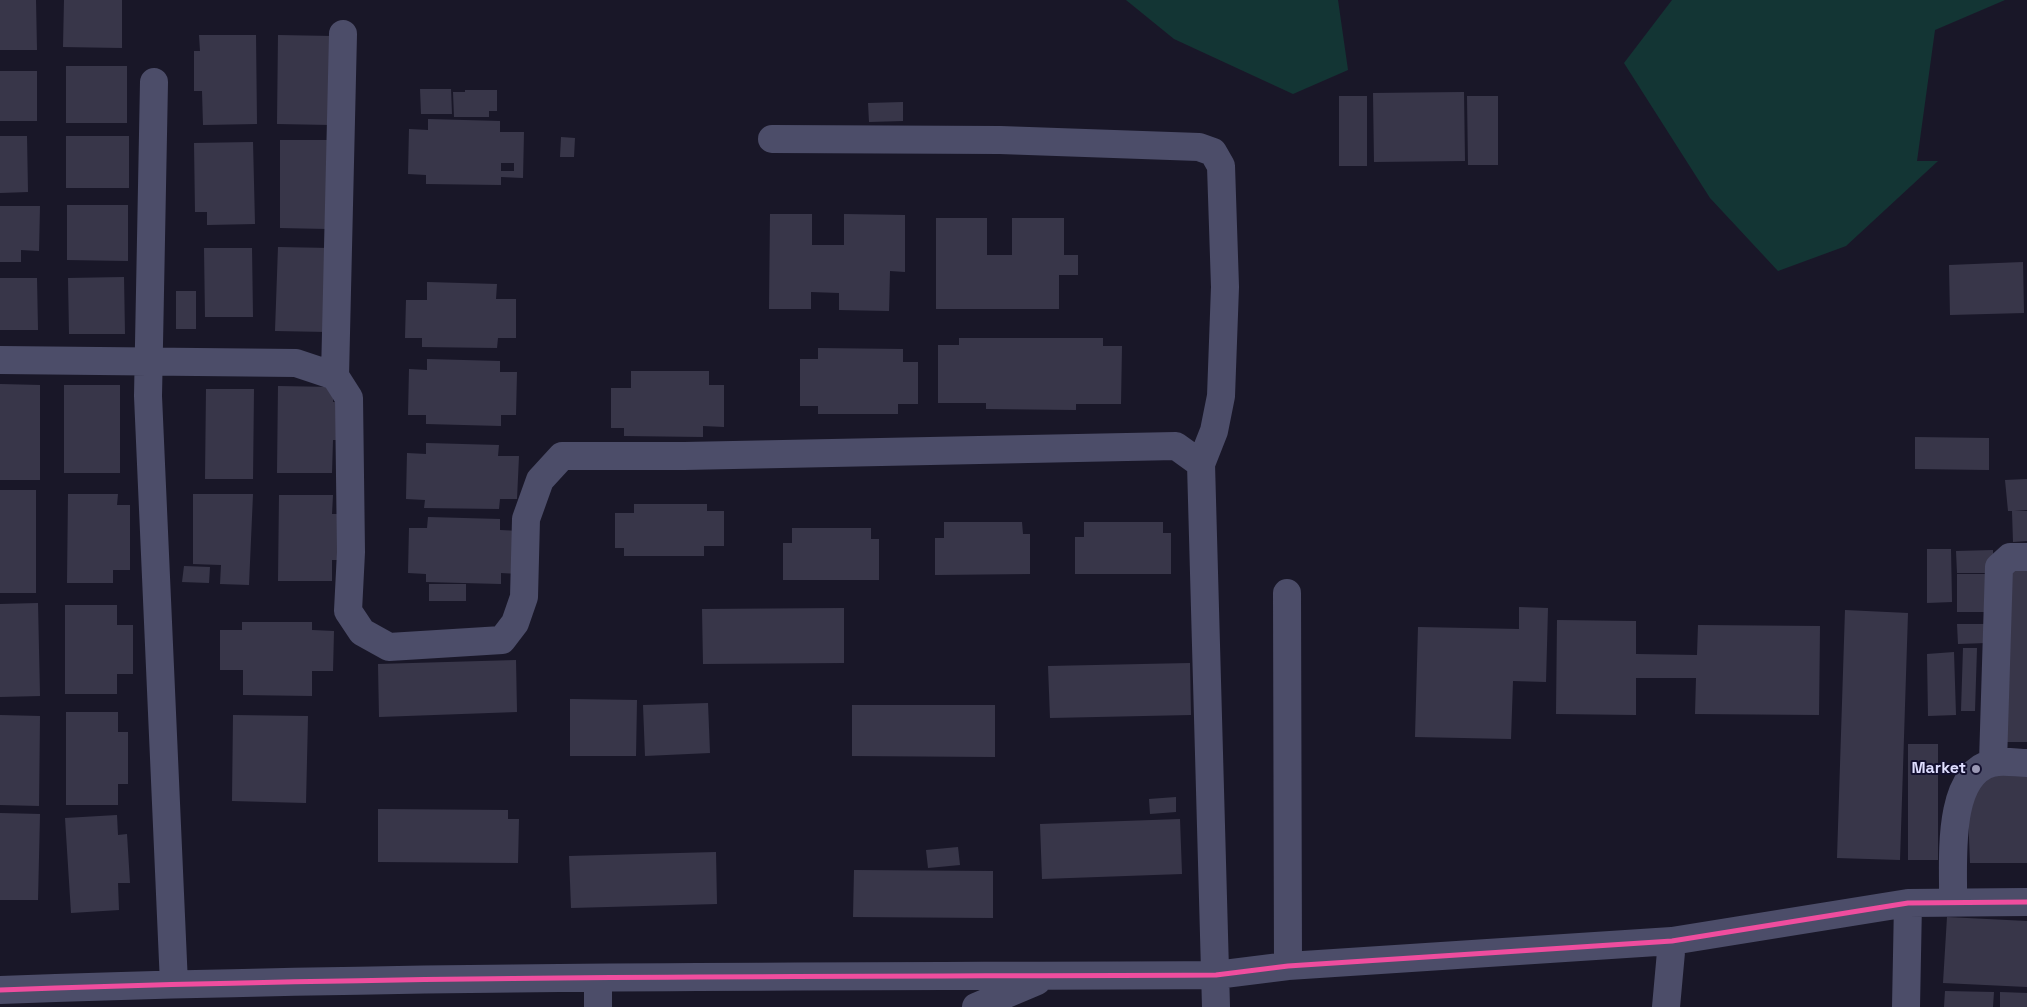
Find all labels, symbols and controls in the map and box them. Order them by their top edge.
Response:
place label: Market [1911,759,1966,779]
marker: Market [1970,763,1982,775]

